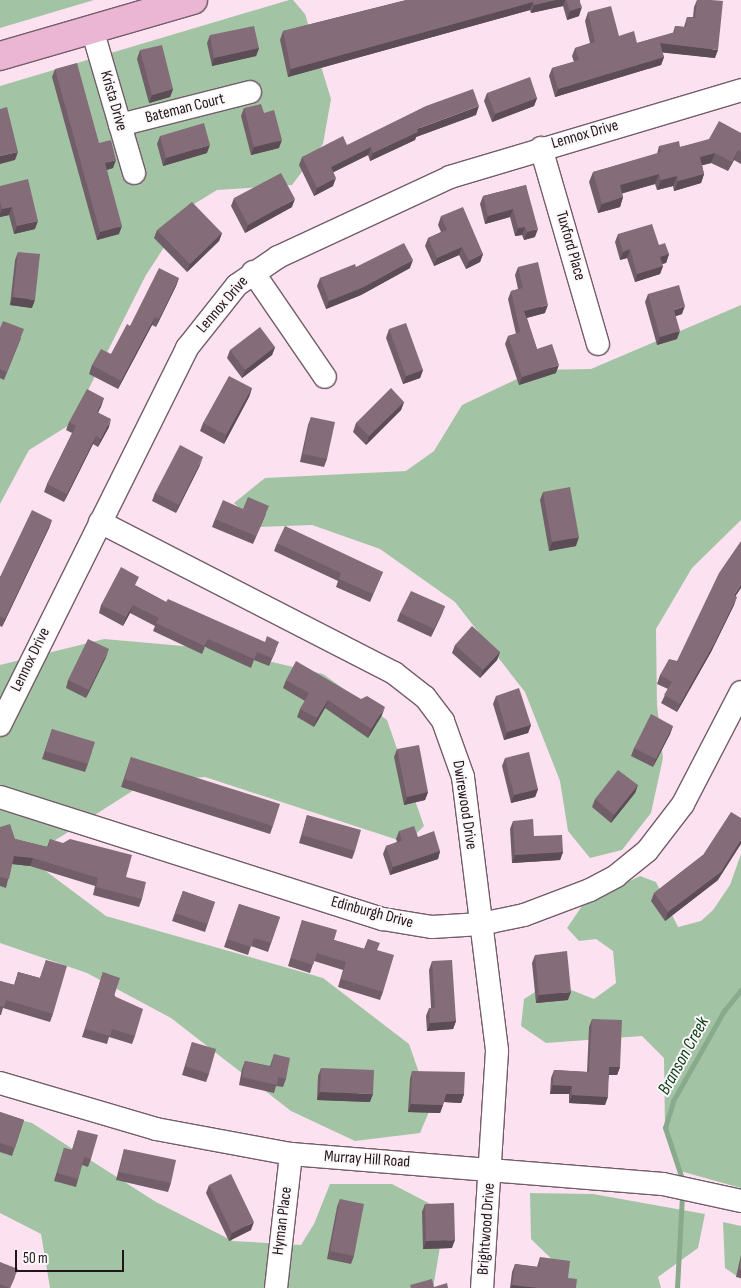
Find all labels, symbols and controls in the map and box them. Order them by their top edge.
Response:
street label: Krista Drive [95,69,131,133]
street label: Bateman Court [143,90,227,128]
street label: Lennox Drive [549,116,621,154]
street label: Tuxford Place [551,209,589,283]
street label: Lennox Drive [193,273,253,337]
street label: Lennox Drive [7,625,55,695]
street label: Dwirewood Drive [447,759,481,851]
street label: Edinburgh Drive [329,893,415,933]
water label: Branson Creek [654,1013,714,1099]
street label: Murray Hill Road [323,1147,411,1173]
street label: Brightwood Drive [474,1182,500,1276]
street label: Hyman Place [269,1186,297,1256]
scale bar [18,1240,126,1272]
text: 50 m [23,1249,48,1268]

